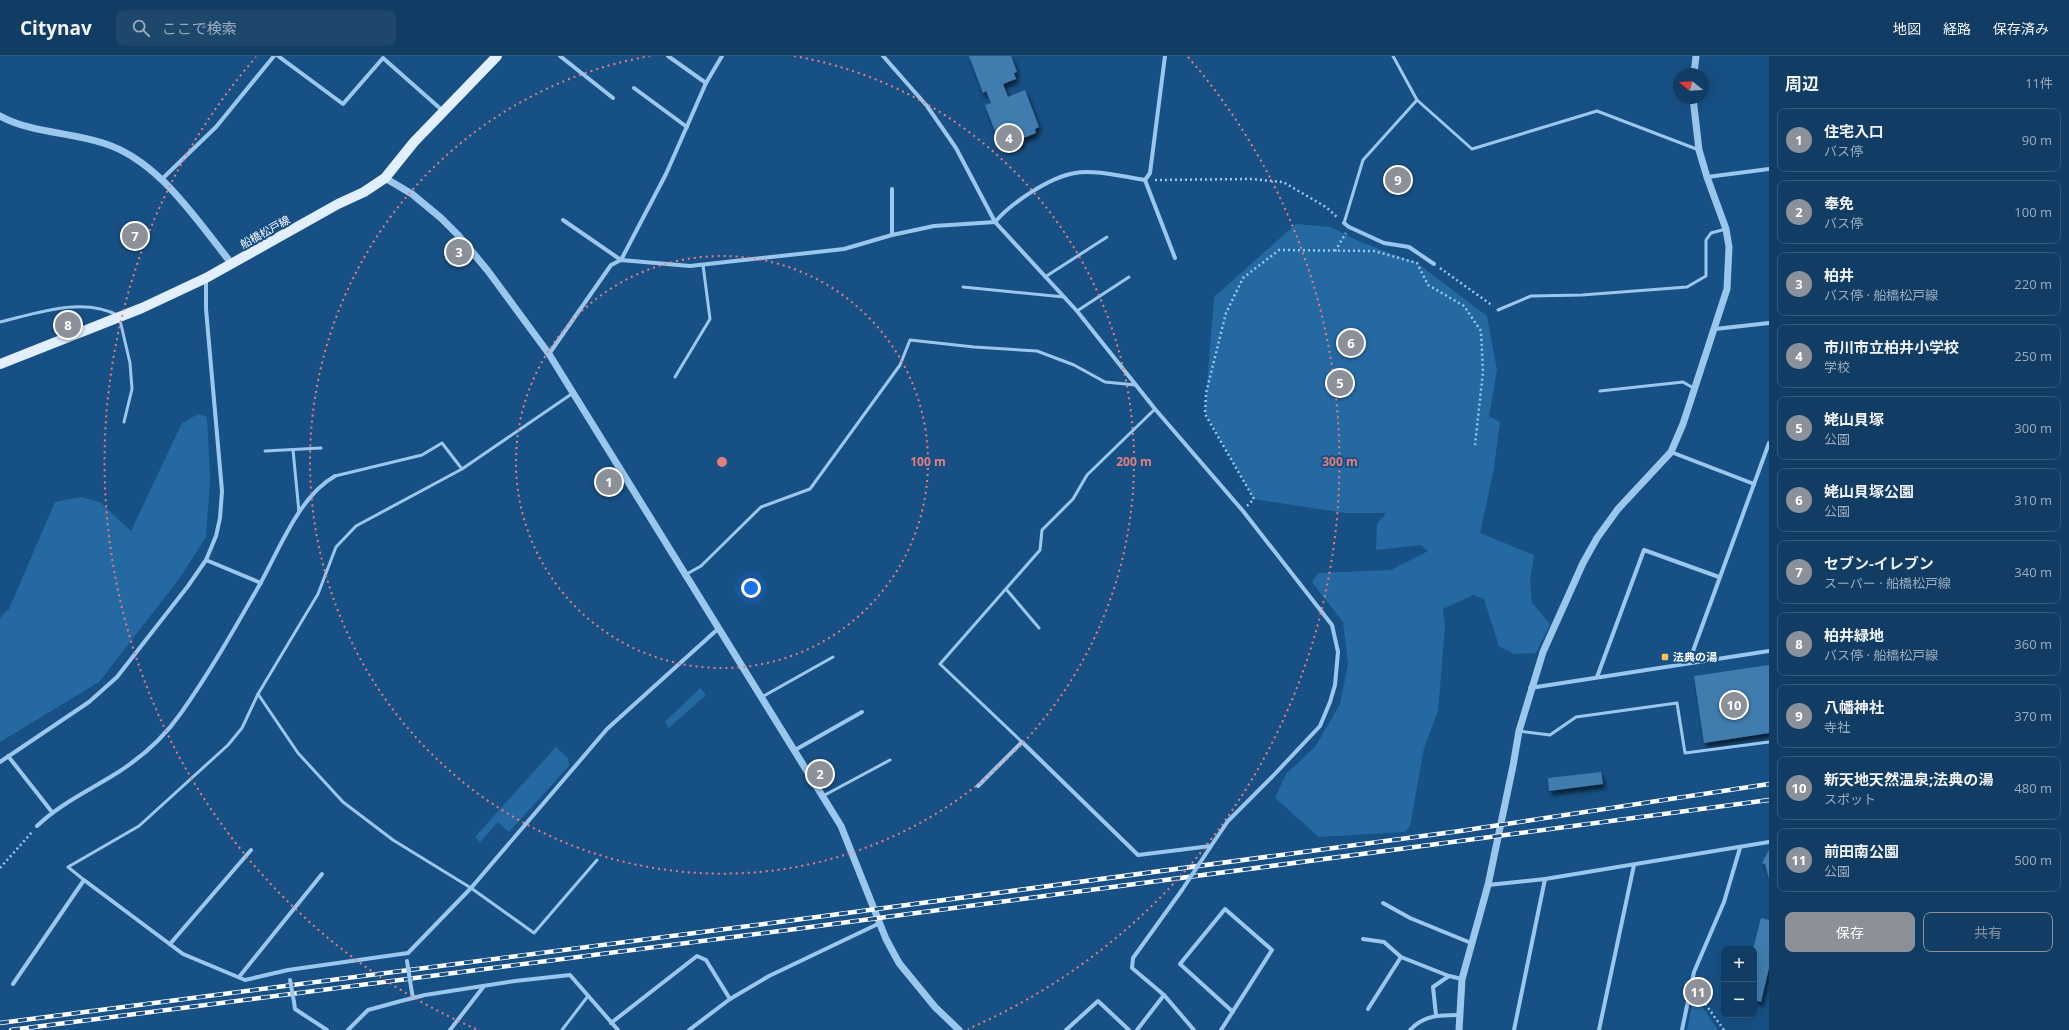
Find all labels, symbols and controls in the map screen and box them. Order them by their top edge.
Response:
search box [116,10,396,46]
text: Citynav [20,15,92,41]
icon: search [130,17,152,39]
text: ここで検索 [162,18,237,38]
text: 地図 [1893,19,1921,38]
text: 経路 [1943,19,1971,38]
text: 保存済み [1993,19,2049,38]
north arrow [1673,68,1709,104]
text: 周辺 [1785,72,1819,95]
text: 11件 [2025,74,2053,92]
text: 住宅入口 [1824,121,1884,141]
pin: 4 [996,123,1022,153]
text: 1 [1795,131,1803,149]
text: 90 m [2022,131,2052,149]
text: バス停 [1824,142,1863,160]
pin: 9 [1385,165,1411,195]
text: 奉免 [1824,193,1854,213]
text: 2 [1795,203,1803,221]
text: 100 m [2014,203,2052,221]
street label: 船橋松戸線 [237,212,292,251]
text: バス停 [1824,214,1863,232]
pin: 7 [122,221,148,251]
pin: 3 [446,237,472,267]
text: 柏井 [1824,265,1854,285]
text: 3 [1795,275,1803,293]
text: 220 m [2014,275,2052,293]
text: バス停 · 船橋松戸線 [1824,286,1938,304]
pin: 8 [55,310,81,340]
pin: 6 [1338,328,1364,358]
text: 市川市立柏井小学校 [1824,337,1959,357]
text: 4 [1795,347,1803,365]
text: 250 m [2014,347,2052,365]
text: 学校 [1824,358,1850,376]
pin: 5 [1327,368,1353,398]
text: 姥山貝塚 [1824,409,1884,429]
text: 5 [1795,419,1803,437]
text: 300 m [2014,419,2052,437]
text: 公園 [1824,430,1850,448]
text: 100 m [910,453,946,470]
text: 200 m [1116,453,1152,470]
text: 300 m [1322,453,1358,470]
centre of rings [715,455,729,469]
pin: 1 [596,467,622,497]
text: 姥山貝塚公園 [1824,481,1914,501]
text: 6 [1795,491,1803,509]
text: 310 m [2014,491,2052,509]
text: 公園 [1824,502,1850,520]
text: セブン-イレブン [1824,553,1934,573]
text: 7 [1795,563,1803,581]
text: 340 m [2014,563,2052,581]
text: スーパー · 船橋松戸線 [1824,574,1951,592]
your location [741,578,761,598]
text: 柏井緑地 [1824,625,1884,645]
text: 8 [1795,635,1803,653]
text: 360 m [2014,635,2052,653]
text: バス停 · 船橋松戸線 [1824,646,1938,664]
place label: 法典の湯 [1673,649,1717,664]
marker: 法典の湯 [1660,652,1670,662]
pin: 10 [1721,690,1747,720]
text: 八幡神社 [1824,697,1884,717]
text: 9 [1795,707,1803,725]
text: 370 m [2014,707,2052,725]
text: 寺社 [1824,718,1850,736]
pin: 2 [807,759,833,789]
text: 新天地天然温泉;法典の湯 [1824,769,1993,789]
text: 10 [1792,779,1806,797]
text: 480 m [2014,779,2052,797]
text: スポット [1824,790,1876,808]
text: 前田南公園 [1824,841,1899,861]
text: 11 [1792,851,1806,869]
text: 500 m [2014,851,2052,869]
text: 公園 [1824,862,1850,880]
button: 保存 [1785,912,1915,952]
button: 共有 [1923,912,2053,952]
map controls [1721,946,1757,1018]
button: + [1721,946,1757,982]
pin: 11 [1685,977,1711,1007]
button: − [1721,982,1757,1018]

